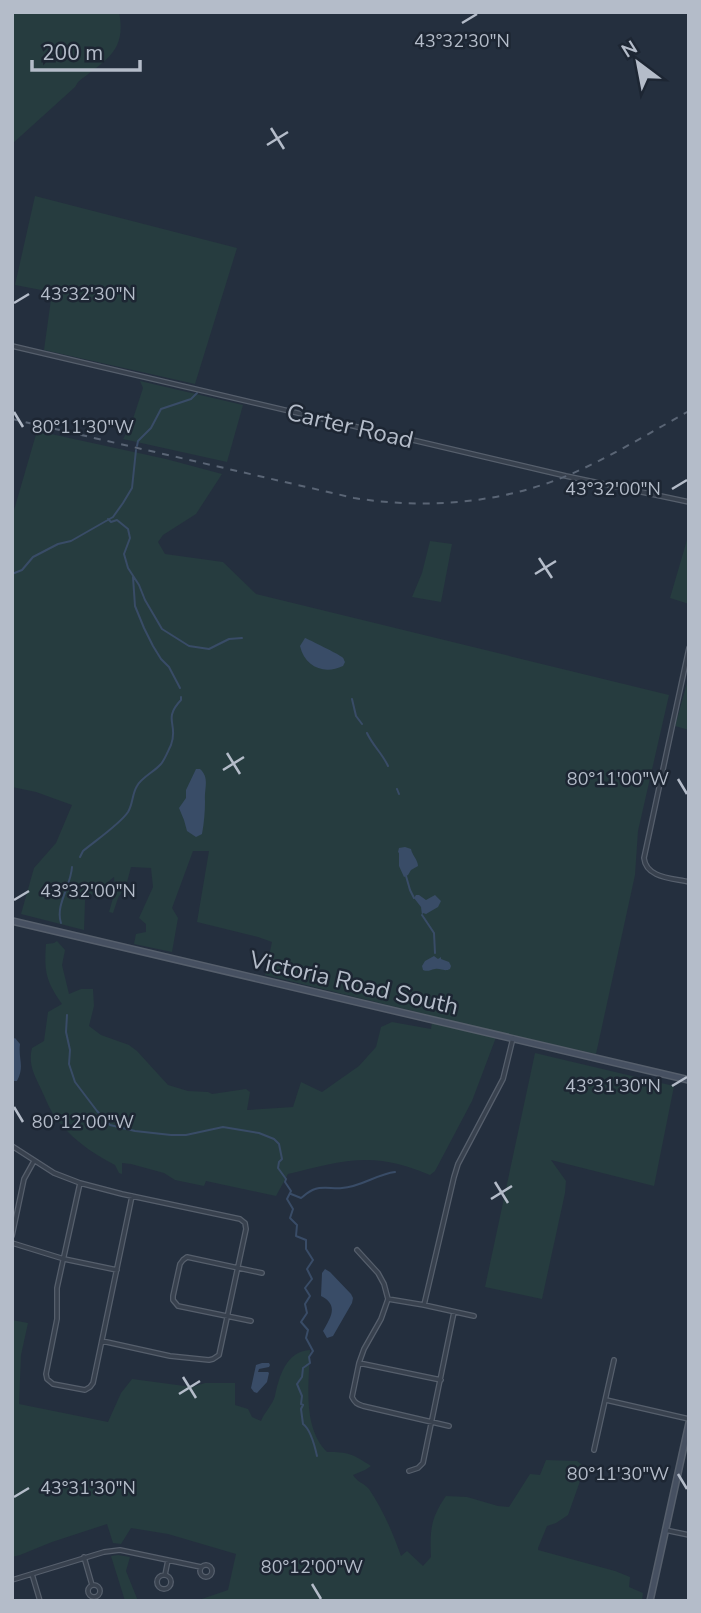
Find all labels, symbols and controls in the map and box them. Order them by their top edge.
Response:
scale bar [32,28,140,72]
north arrow [603,28,673,98]
text: 43°32'30"N [414,29,510,53]
text: N [617,35,642,64]
text: 200 m [42,39,103,67]
text: 43°32'30"N [40,282,136,306]
street label: Carter Road [283,396,417,456]
text: 80°11'30"W [32,415,134,439]
text: 43°32'00"N [565,477,661,501]
text: 80°11'00"W [567,767,669,791]
text: 43°32'00"N [40,879,136,903]
street label: Victoria Road South [245,943,462,1023]
text: 43°31'30"N [565,1074,661,1098]
text: 80°12'00"W [32,1110,134,1134]
text: 80°11'30"W [567,1462,669,1486]
text: 43°31'30"N [40,1476,136,1500]
text: 80°12'00"W [261,1555,363,1579]

